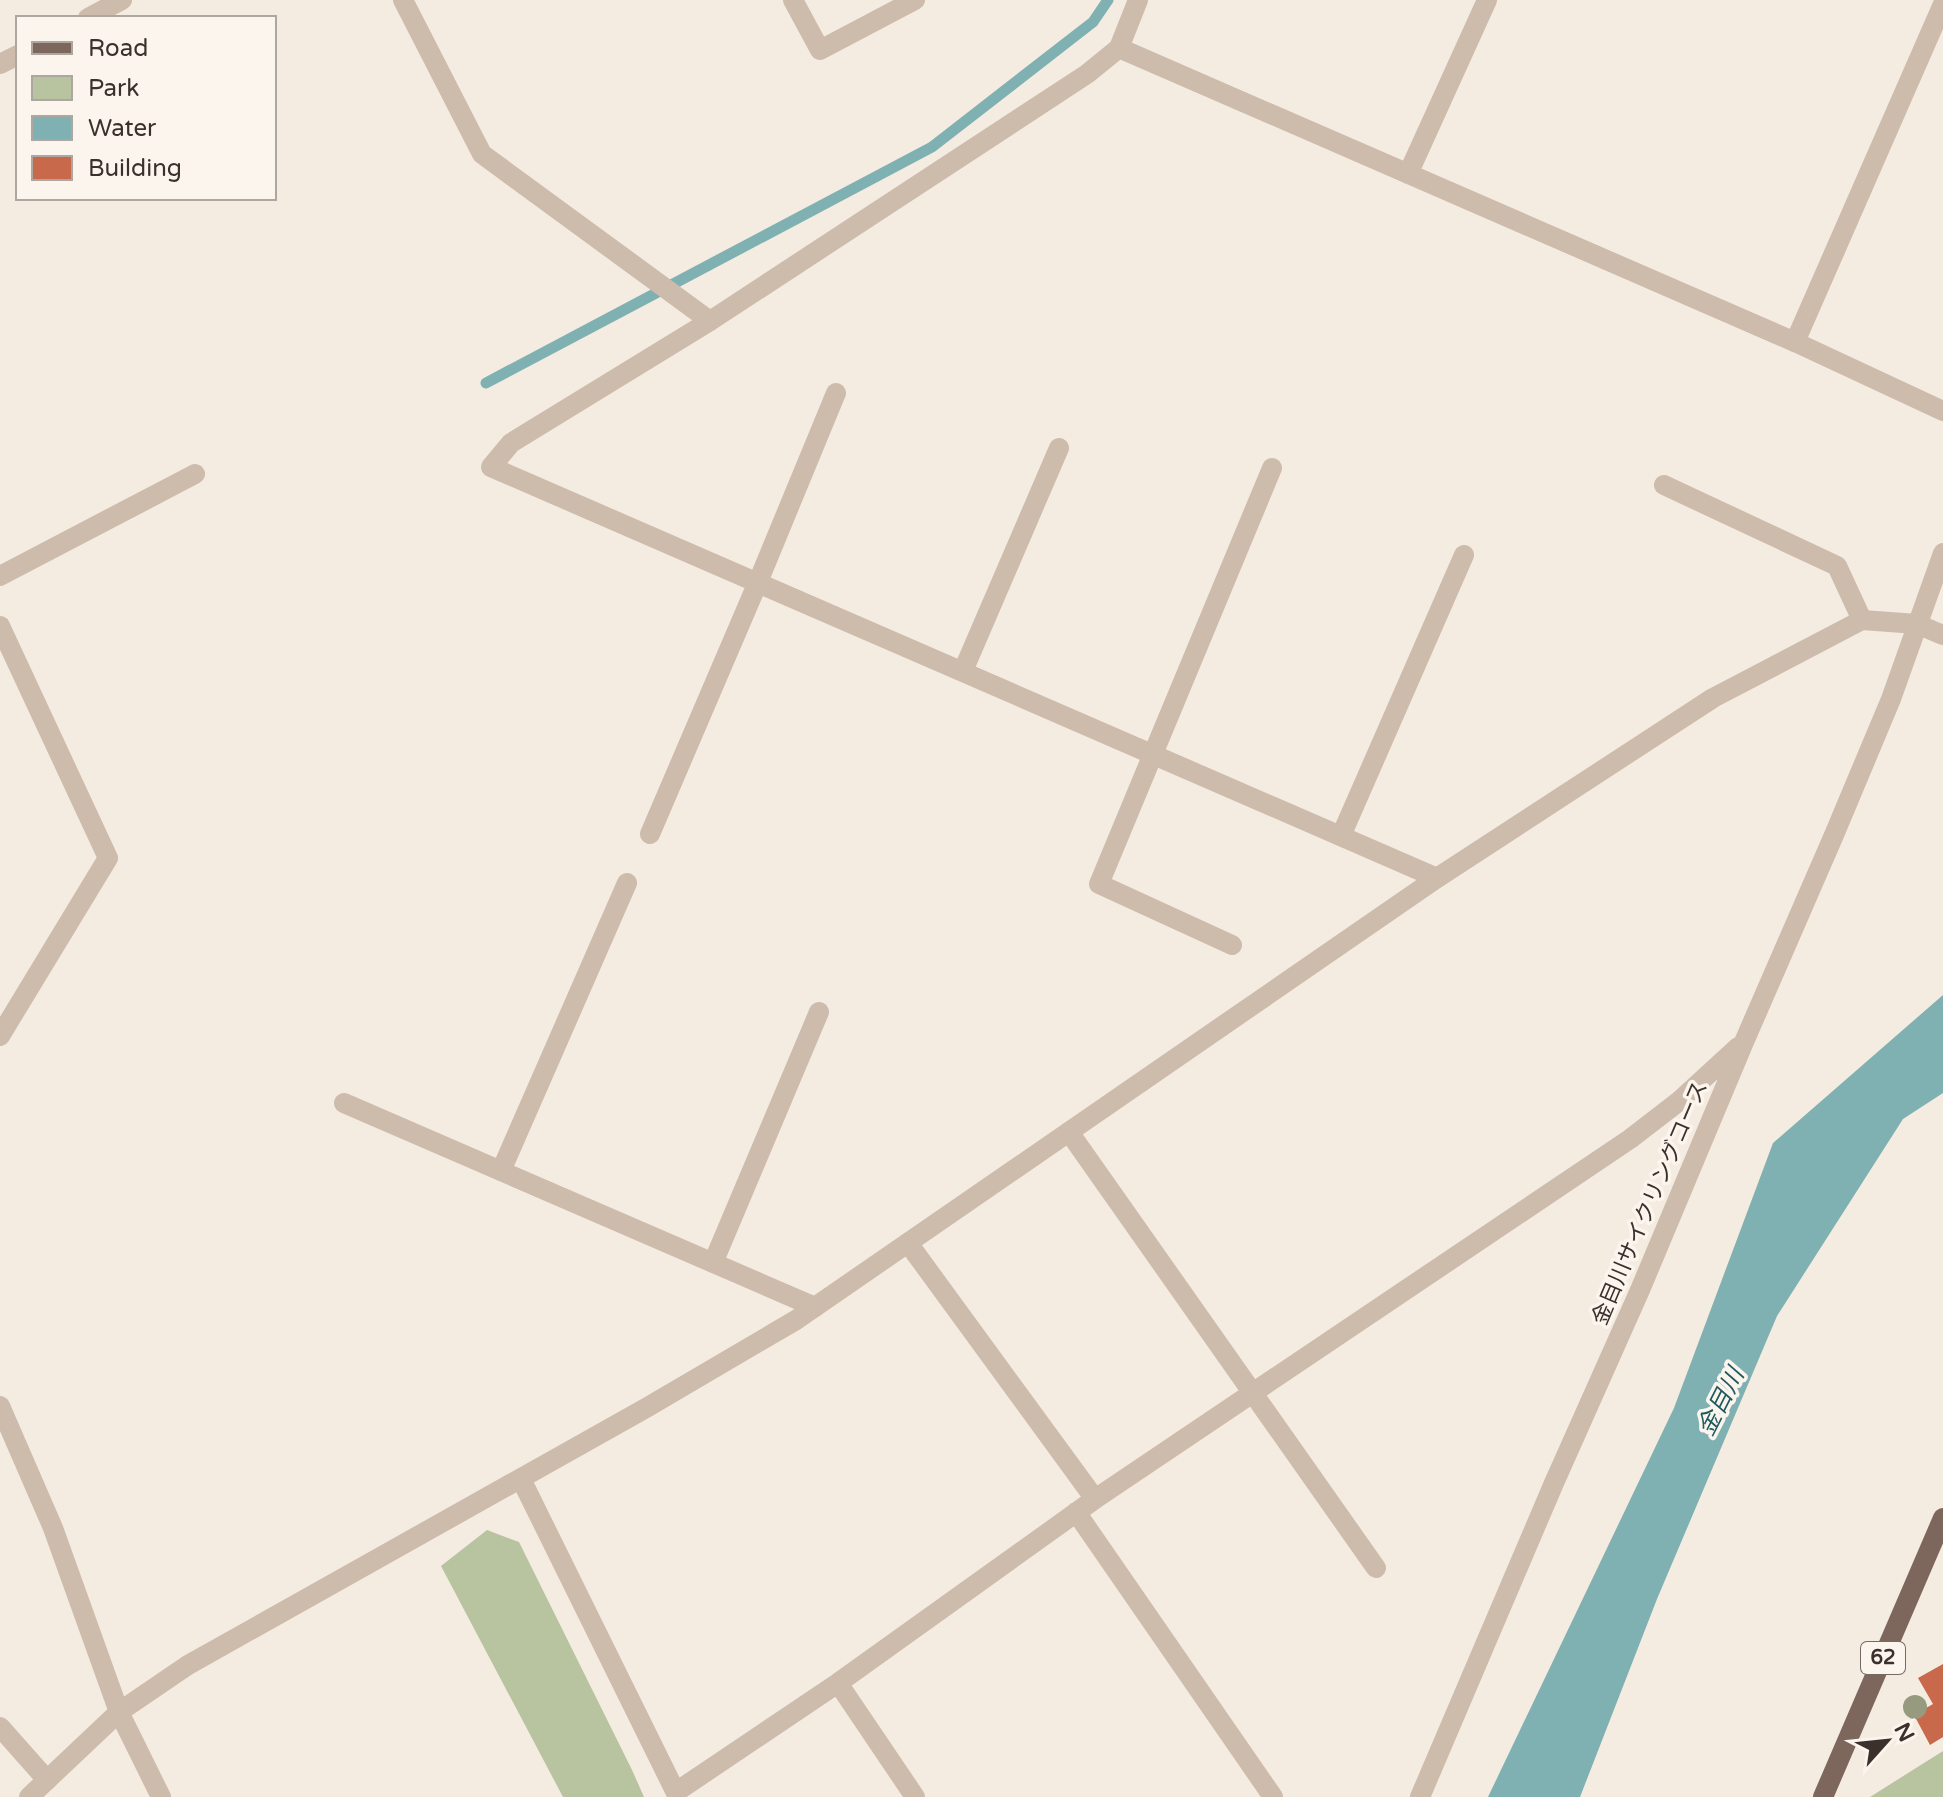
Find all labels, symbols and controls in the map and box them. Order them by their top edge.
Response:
legend [16,16,276,200]
text: Road [88,34,148,63]
text: Park [88,74,139,103]
text: Water [88,114,157,143]
text: Building [88,154,182,183]
street label: 金目川サイクリングコース [1587,1077,1713,1329]
water label: 金目川 [1692,1361,1752,1441]
road number: 62 [1861,1642,1905,1674]
north arrow [1847,1701,1927,1781]
text: N [1888,1719,1920,1746]

